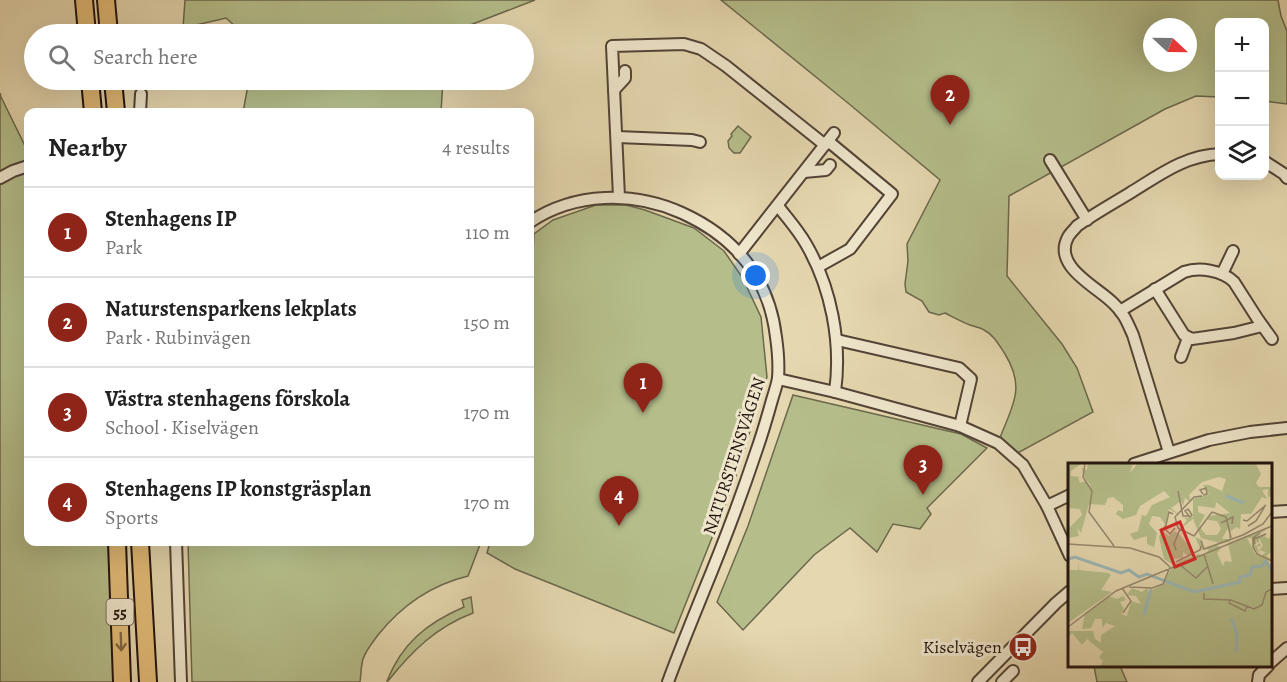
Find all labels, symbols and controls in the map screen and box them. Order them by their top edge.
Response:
north arrow [1143,18,1197,72]
map controls [1215,18,1269,180]
button: + [1215,18,1269,72]
search box [24,24,534,90]
icon: search [45,41,78,74]
text: Search here [93,42,198,72]
button: − [1215,72,1269,126]
pin: 2 [930,76,970,125]
button: layers [1215,126,1269,180]
text: Nearby [48,130,127,165]
text: 4 results [442,134,510,161]
text: Stenhagens IP [105,204,236,234]
text: 1 [64,219,71,246]
text: 110 m [465,219,510,246]
text: Park [105,234,143,261]
your location [741,261,770,290]
text: Naturstensparkens lekplats [105,294,357,324]
text: 2 [63,309,72,336]
text: 150 m [463,309,510,336]
text: Park · Rubinvägen [105,324,251,351]
pin: 1 [624,364,662,413]
street label: NATURSTENSVÄGEN [697,374,771,538]
text: Västra stenhagens förskola [105,384,350,414]
text: 3 [63,399,72,426]
text: 170 m [464,399,510,426]
text: School · Kiselvägen [105,414,259,441]
pin: 3 [904,446,942,495]
inset map [1068,463,1272,667]
text: Stenhagens IP konstgräsplan [105,474,371,504]
pin: 4 [600,476,638,526]
text: 4 [63,489,72,516]
text: 170 m [464,489,510,516]
text: Sports [105,504,158,531]
road number: 55 [106,599,134,625]
one-way arrow [115,631,126,651]
bus stop icon: Kiselvägen [1007,631,1039,663]
place label: Kiselvägen [923,635,1002,659]

